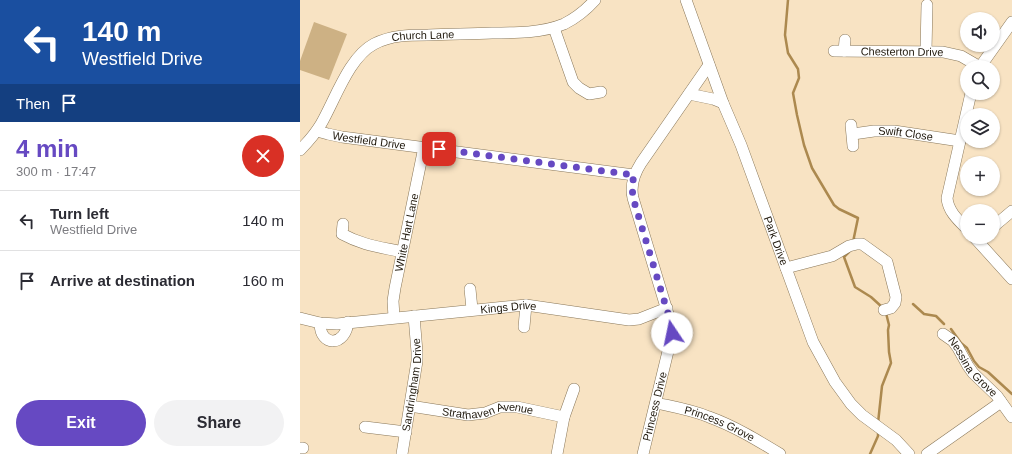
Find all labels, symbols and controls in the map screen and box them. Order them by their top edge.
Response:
map controls [960,12,1000,244]
button: sound [960,12,1000,52]
icon: left [16,16,68,68]
text: 140 m [82,16,161,47]
street label: Church Lane [391,28,455,43]
street label: Chesterton Drive [861,45,943,58]
text: Westfield Drive [82,49,203,69]
button: search [960,60,1000,100]
icon: arrive [58,92,80,114]
text: Then [16,95,50,112]
button: layers [960,108,1000,148]
street label: Swift Close [878,125,934,143]
street label: Westfield Drive [331,129,406,151]
pin [422,132,456,166]
text: 4 min [16,135,79,162]
button: close [242,135,284,177]
icon: arrive [428,138,450,160]
button: + [960,156,1000,196]
text: 300 m · 17:47 [16,164,96,179]
street label: White Hart Lane [393,192,420,273]
button: − [960,204,1000,244]
text: Turn left [50,205,109,222]
icon: left [16,210,38,232]
text: 140 m [242,212,284,229]
street label: Park Drive [762,214,790,267]
text: Westfield Drive [50,222,137,237]
icon: arrive [16,270,38,292]
text: Arrive at destination [50,272,195,289]
text: 160 m [242,272,284,289]
street label: Kings Drive [480,299,537,316]
position arrow [651,312,693,354]
street label: Nessina Grove [946,335,1000,399]
street label: Sandringham Drive [400,338,423,432]
street label: Princess Drive [640,370,669,442]
button: Exit [16,400,146,446]
button: Share [154,400,284,446]
street label: Strathaven Avenue [441,400,534,421]
street label: Princess Grove [683,403,757,444]

